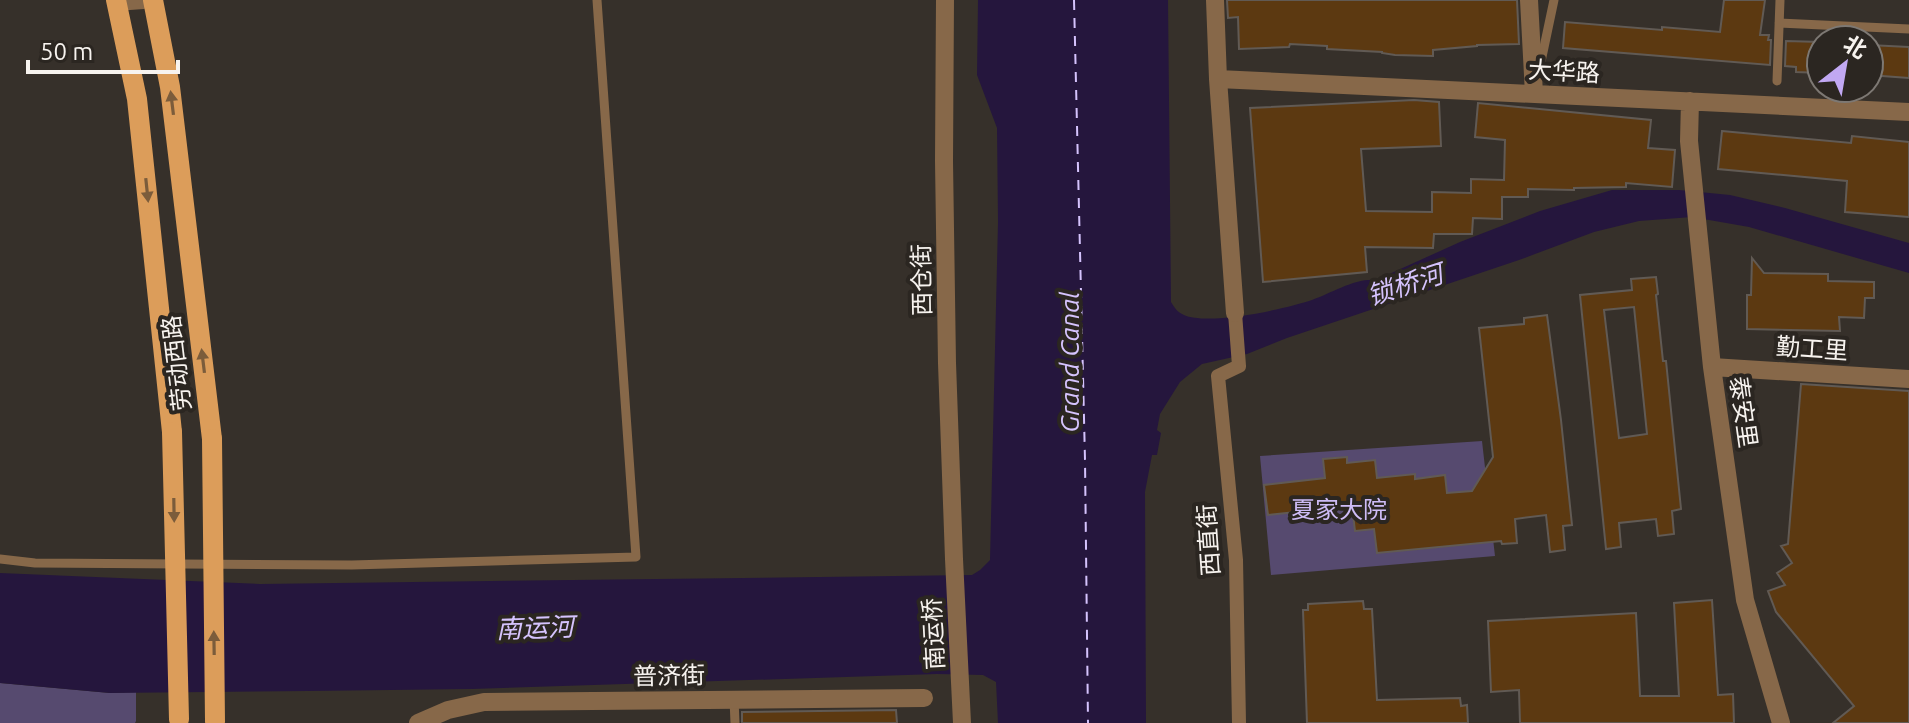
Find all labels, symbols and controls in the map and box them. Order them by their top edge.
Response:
scale bar [28,24,178,74]
north arrow [1805,24,1885,104]
text: 北 [1840,30,1871,63]
text: 50 m [40,38,93,65]
street label: 大华路 [1527,56,1601,87]
one-way arrow [165,90,178,115]
one-way arrow [140,177,153,202]
street label: 西仓街 [907,244,936,316]
water label: 锁桥河 [1363,257,1451,310]
water label: Grand Canal [1055,291,1084,433]
street label: 劳动西路 [157,314,196,412]
street label: 勤工里 [1775,333,1849,364]
one-way arrow [196,348,209,373]
street label: 泰安里 [1725,374,1762,449]
park label: 夏家大院 [1291,496,1387,523]
one-way arrow [168,498,180,523]
street label: 西直街 [1193,503,1224,577]
street label: 南运桥 [918,597,949,671]
water label: 南运河 [495,611,579,643]
one-way arrow [208,630,221,655]
street label: 普济街 [633,661,705,690]

